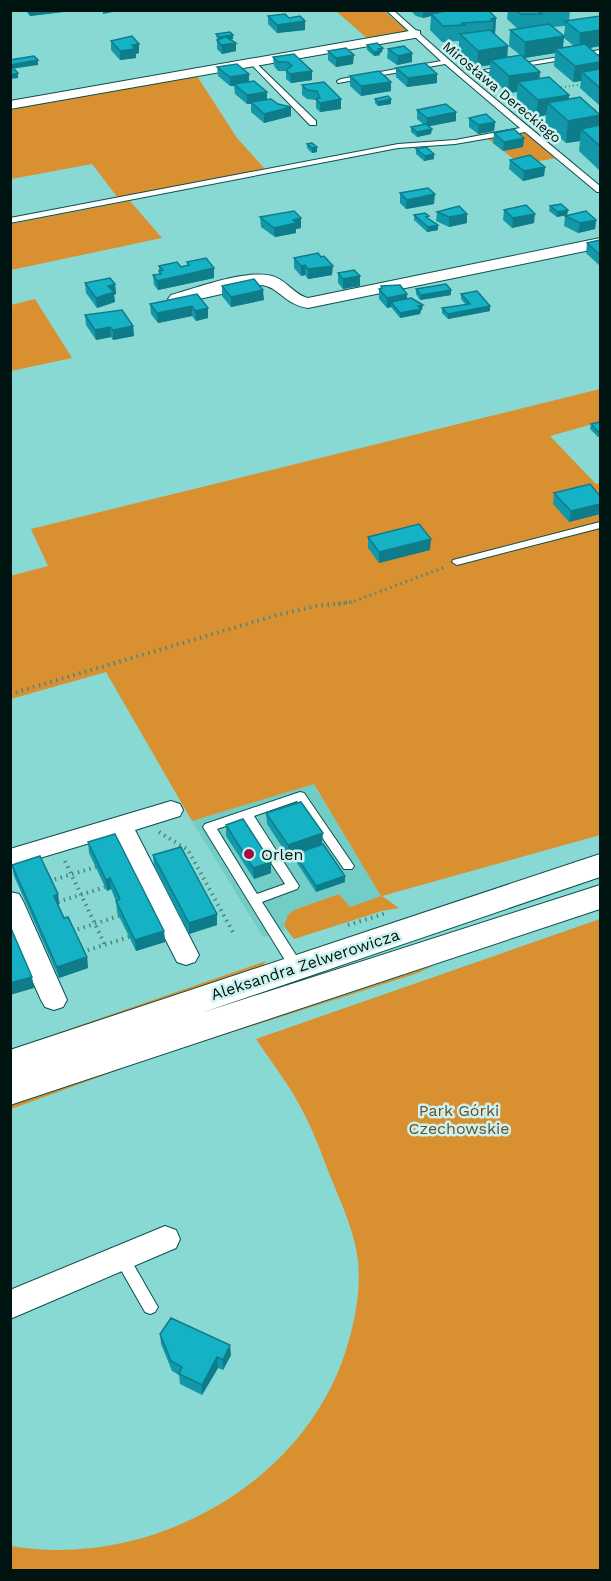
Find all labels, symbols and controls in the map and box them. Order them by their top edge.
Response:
street label: Mirosława Dereckiego [440,38,564,146]
place label: Orlen [261,845,303,864]
marker: Orlen [242,847,256,861]
street label: Aleksandra Zelwerowicza [208,925,402,1004]
park label: Park Górki Czechowskie [408,1101,510,1138]

